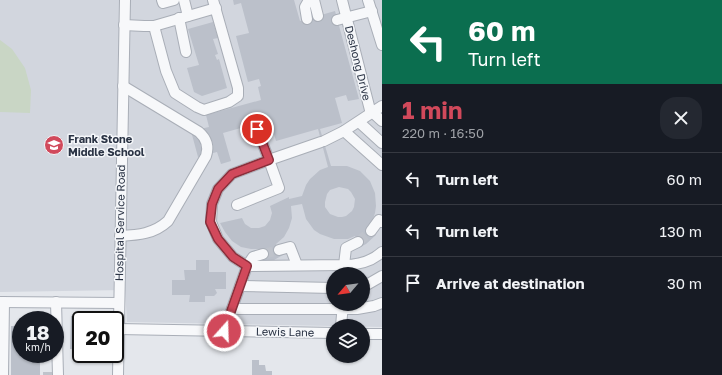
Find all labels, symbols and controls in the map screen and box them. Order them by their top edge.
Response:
text: 60 m [468,14,535,47]
icon: left [402,16,454,68]
street label: Deshong Drive [343,24,374,102]
text: Turn left [468,48,541,70]
text: 1 min [402,95,462,124]
button: close [660,97,702,139]
pin [240,112,274,146]
icon: arrive [246,118,268,140]
text: 220 m · 16:50 [402,125,484,141]
place label: Frank Stone Middle School [68,132,145,158]
school or university icon: Frank Stone Middle School [43,134,65,156]
street label: Hospital Service Road [112,165,127,281]
icon: left [402,168,424,190]
text: Turn left [436,170,498,188]
text: 60 m [667,170,702,188]
icon: left [402,220,424,242]
text: Turn left [436,222,498,240]
text: 130 m [660,222,702,240]
north arrow [326,267,370,311]
map controls [326,267,370,363]
icon: arrive [402,272,424,294]
text: Arrive at destination [436,274,585,292]
text: 30 m [667,274,702,292]
position arrow [203,310,245,352]
speed limit sign: 20 [72,311,124,363]
button: layers [326,319,370,363]
text: 18 [26,320,50,344]
street label: Lewis Lane [256,324,314,339]
text: km/h [25,341,51,353]

